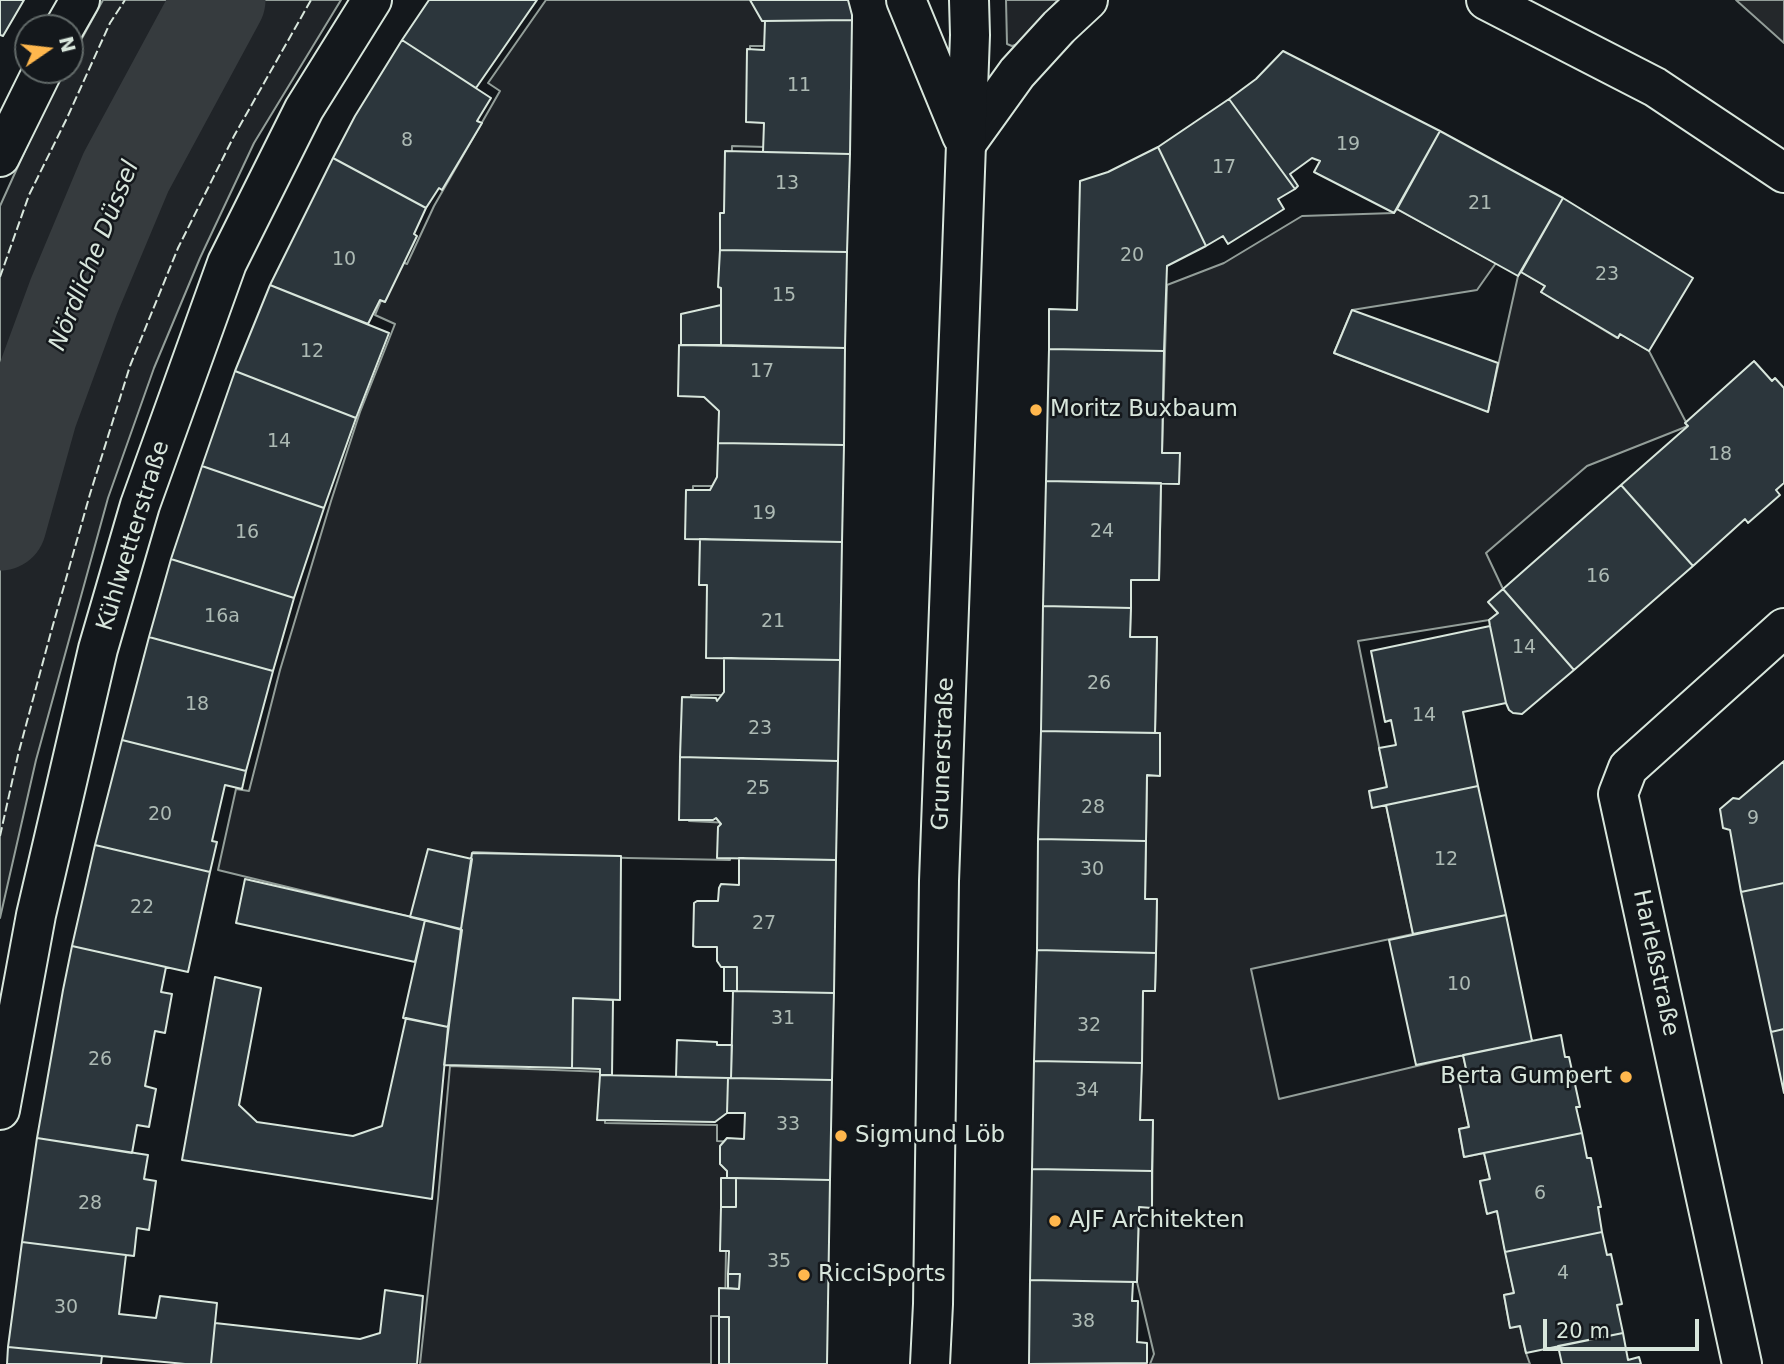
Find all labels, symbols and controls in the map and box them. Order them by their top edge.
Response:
north arrow [14,14,84,84]
text: N [55,34,80,55]
house number: 11 [787,75,811,97]
house number: 8 [401,130,413,152]
house number: 19 [1336,134,1360,156]
water label: Nördliche Düssel [44,157,146,355]
house number: 17 [1212,157,1236,179]
house number: 13 [775,173,799,195]
house number: 21 [1468,193,1492,215]
house number: 20 [1120,245,1144,267]
house number: 10 [332,249,356,271]
house number: 23 [1595,264,1619,286]
house number: 15 [772,285,796,307]
house number: 12 [300,341,324,363]
house number: 17 [750,361,774,383]
place label: Moritz Buxbaum [1050,396,1238,424]
marker: Moritz Buxbaum [1028,402,1044,418]
house number: 14 [267,431,291,453]
street label: Kühlwetterstraße [92,438,176,634]
house number: 18 [1708,444,1732,466]
house number: 19 [752,503,776,525]
house number: 24 [1090,521,1114,543]
house number: 16 [235,522,259,544]
house number: 16 [1586,566,1610,588]
house number: 16a [204,606,240,628]
house number: 21 [761,611,785,633]
house number: 14 [1512,637,1536,659]
house number: 26 [1087,673,1111,695]
street label: Grunerstraße [928,677,960,831]
house number: 18 [185,694,209,716]
house number: 14 [1412,705,1436,727]
house number: 23 [748,718,772,740]
house number: 25 [746,778,770,800]
house number: 28 [1081,797,1105,819]
house number: 20 [148,804,172,826]
house number: 9 [1747,808,1759,830]
house number: 12 [1434,849,1458,871]
house number: 30 [1080,859,1104,881]
street label: Harleßstraße [1626,887,1684,1039]
house number: 22 [130,897,154,919]
house number: 27 [752,913,776,935]
house number: 10 [1447,974,1471,996]
house number: 31 [771,1008,795,1030]
house number: 32 [1077,1015,1101,1037]
house number: 26 [88,1049,112,1071]
place label: Berta Gumpert [1440,1063,1612,1091]
marker: Berta Gumpert [1618,1069,1634,1085]
house number: 34 [1075,1080,1099,1102]
house number: 33 [776,1114,800,1136]
place label: Sigmund Löb [855,1122,1005,1150]
marker: Sigmund Löb [833,1128,849,1144]
house number: 6 [1534,1183,1546,1205]
house number: 28 [78,1193,102,1215]
place label: AJF Architekten [1069,1207,1245,1235]
marker: AJF Architekten [1047,1213,1063,1229]
house number: 35 [767,1251,791,1273]
place label: RicciSports [818,1261,946,1289]
house number: 4 [1557,1263,1569,1285]
marker: RicciSports [796,1267,812,1283]
house number: 30 [54,1297,78,1319]
scale bar [1546,1304,1702,1348]
house number: 38 [1071,1311,1095,1333]
text: 20 m [1556,1319,1610,1343]

